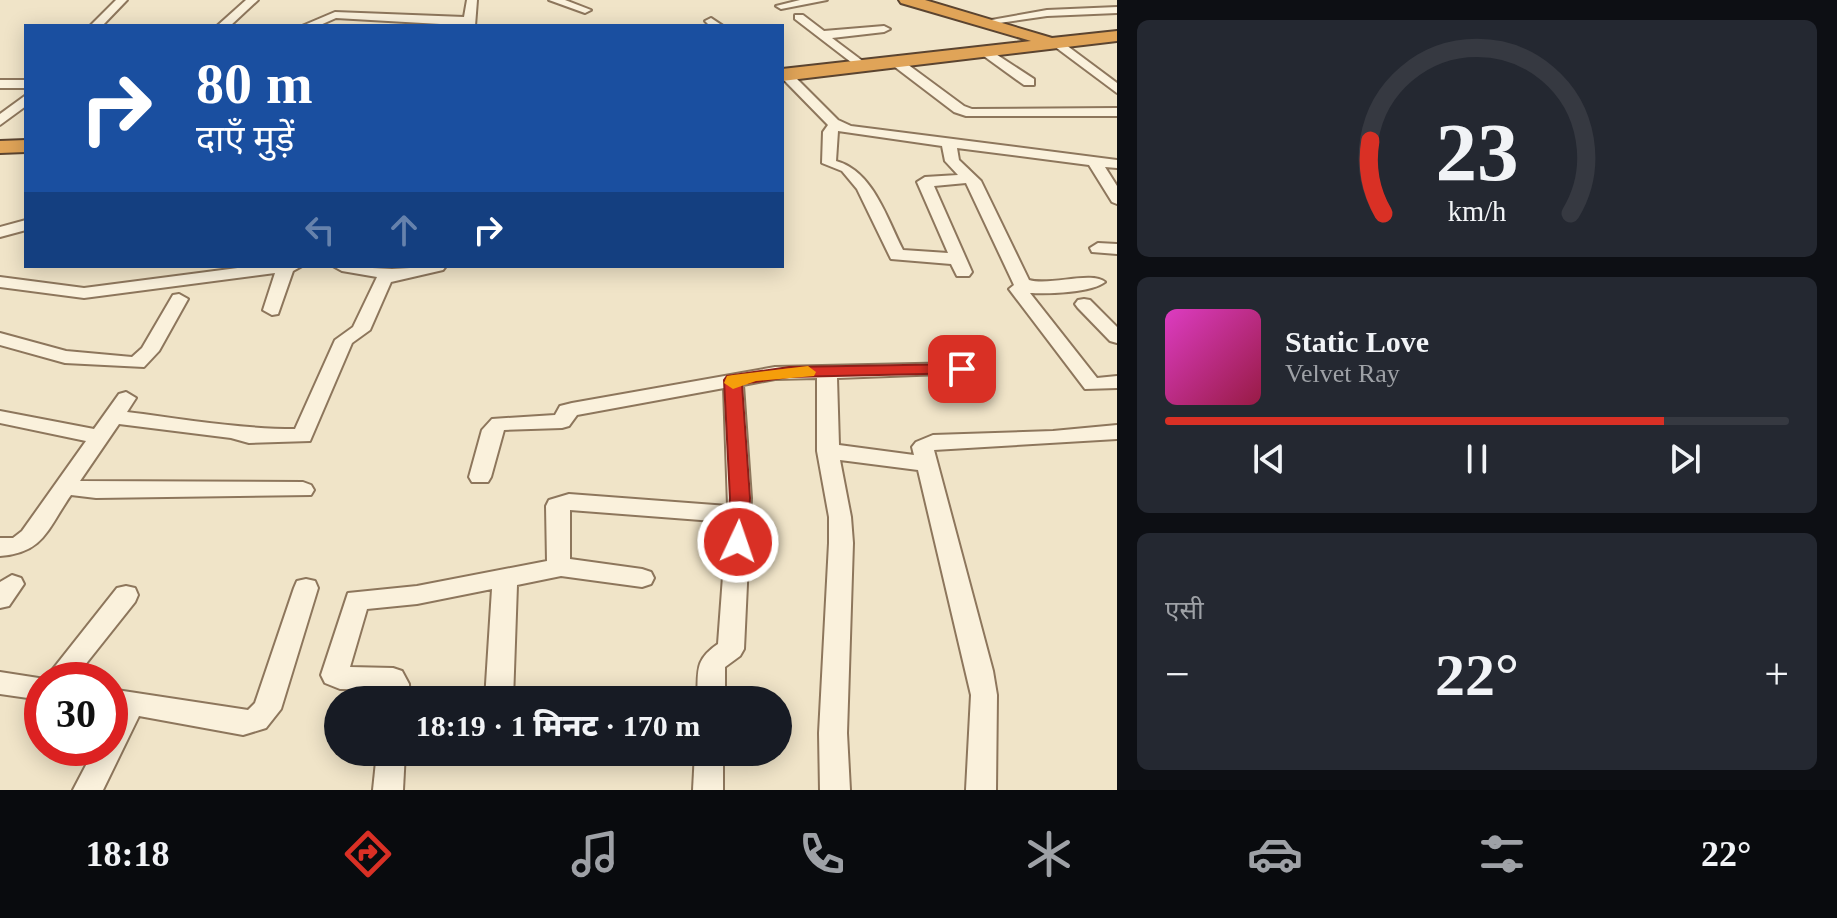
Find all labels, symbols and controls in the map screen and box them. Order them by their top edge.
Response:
text: 80 m [196,53,313,115]
icon: right [64,56,168,160]
text: 23 [1435,106,1519,198]
text: दाएँ मुड़ें [196,119,294,159]
text: km/h [1448,197,1506,228]
icon: left [298,208,342,252]
icon: ahead [382,208,426,252]
icon: right [466,208,510,252]
text: Static Love [1285,325,1429,358]
pin [928,335,996,403]
icon: arrive [940,347,984,391]
text: Velvet Ray [1285,359,1400,388]
icon: previous [1247,437,1291,481]
icon: pause [1455,437,1499,481]
icon: next [1663,437,1707,481]
position arrow [696,500,780,584]
text: एसी [1165,596,1204,625]
text: 22° [1435,642,1519,708]
text: − [1165,650,1190,699]
text: + [1764,650,1789,699]
speed limit sign: 30 [24,662,128,766]
text: 18:19 · 1 मिनट · 170 m [416,709,700,742]
icon: directions [340,826,396,882]
icon: music [567,826,623,882]
icon: phone [794,826,850,882]
icon: climate [1021,826,1077,882]
icon: car [1247,826,1303,882]
icon: filters [1474,826,1530,882]
text: 18:18 [85,834,169,874]
text: 22° [1701,834,1752,874]

